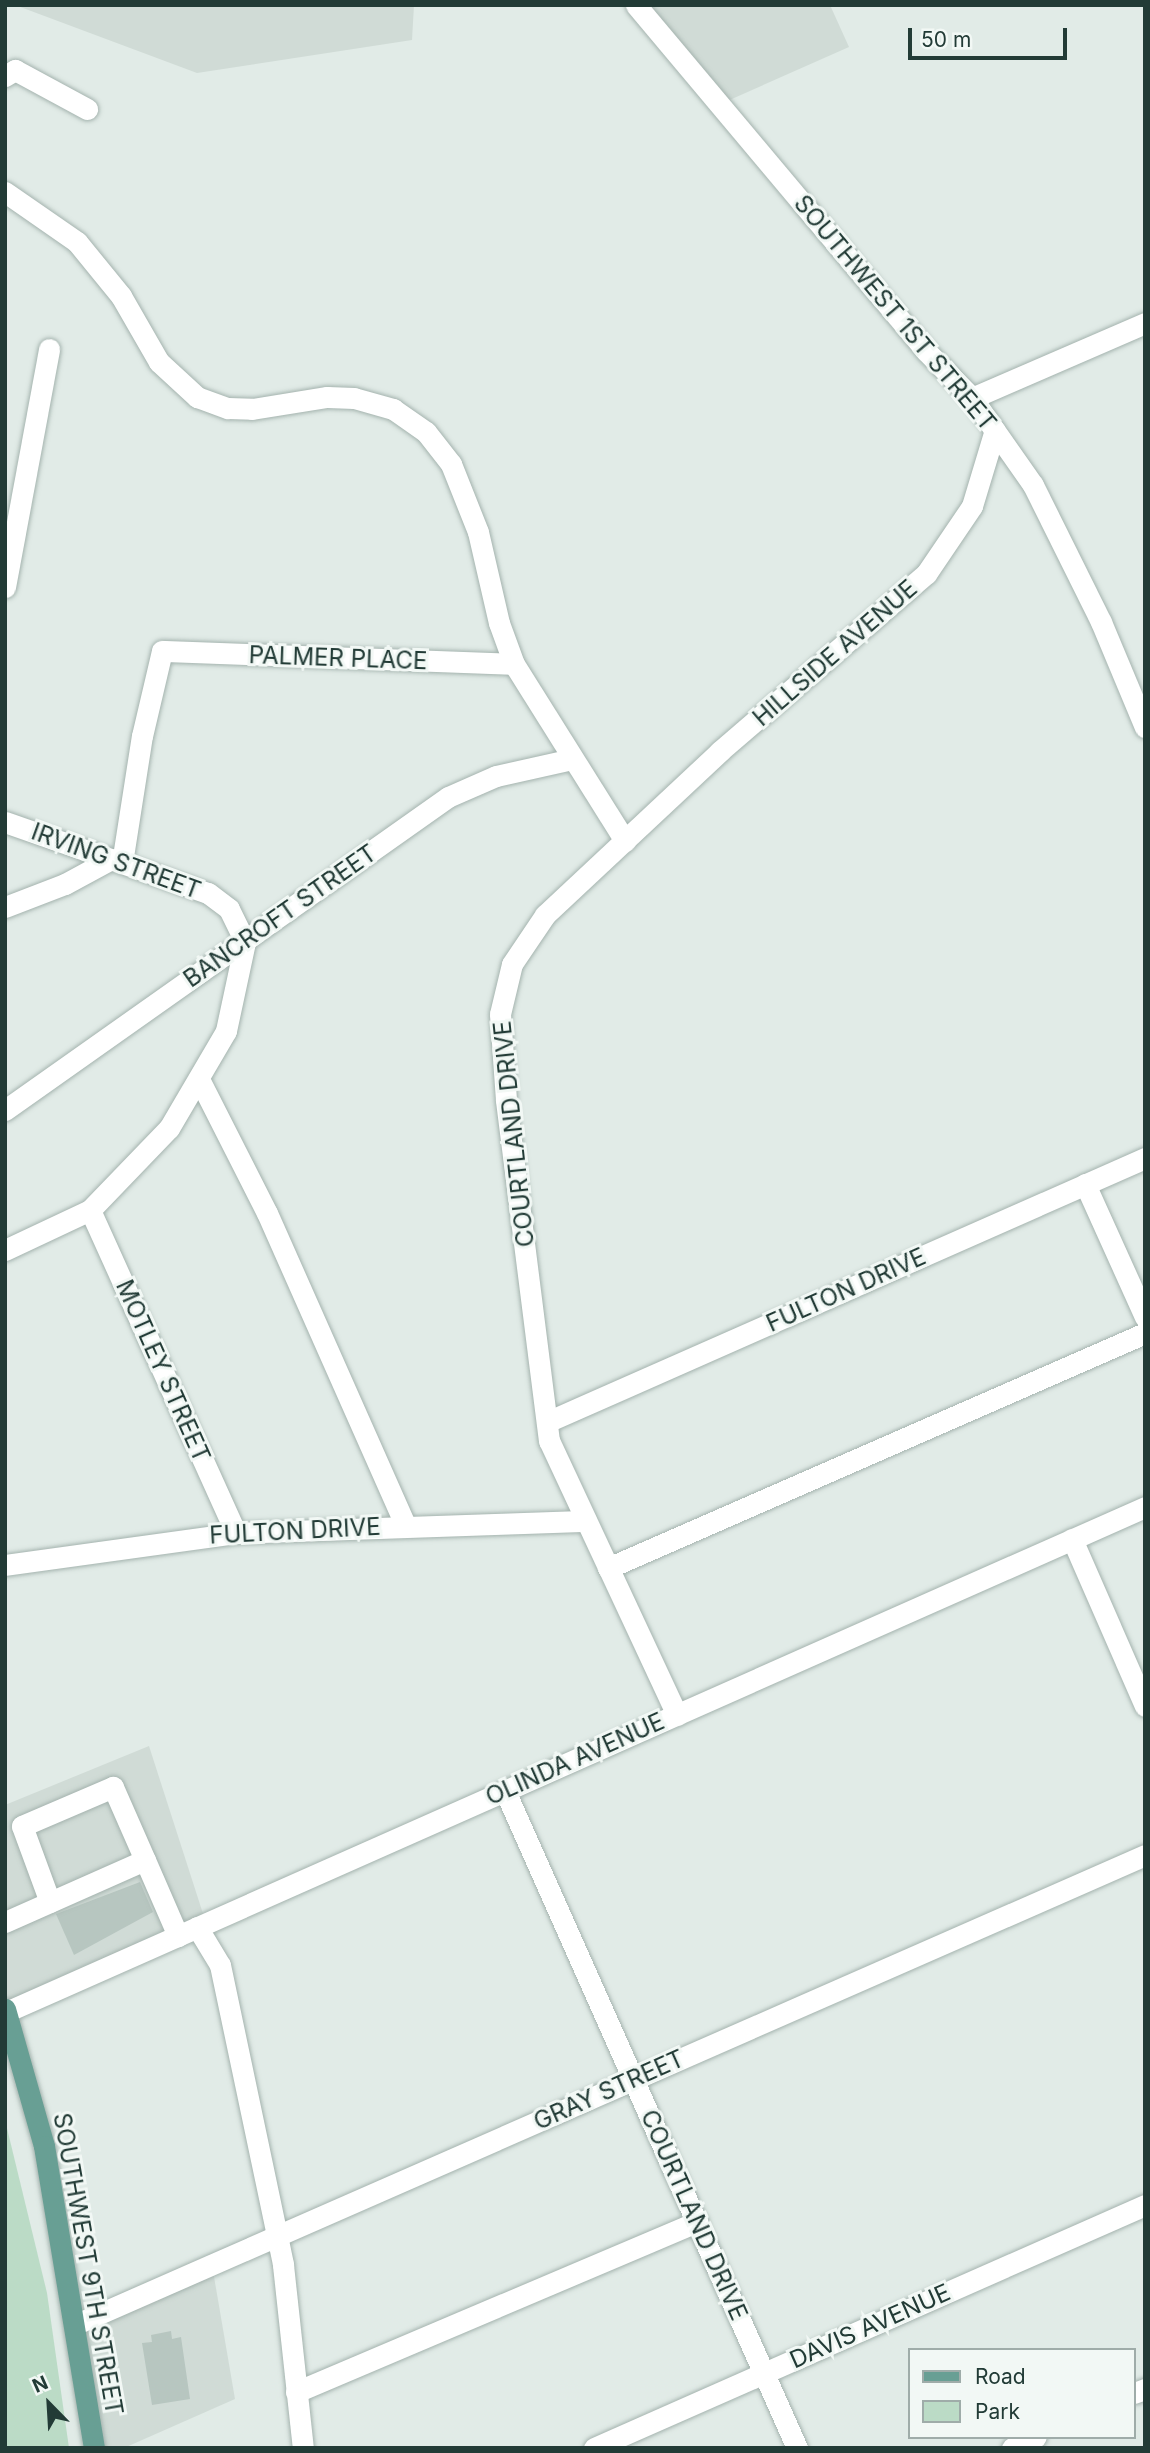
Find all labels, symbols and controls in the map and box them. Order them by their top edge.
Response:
scale bar [912,14,1071,58]
text: 50 m [921,27,971,52]
street label: SOUTHWEST 1ST STREET [788,189,1002,437]
street label: HILLSIDE AVENUE [747,574,923,732]
street label: PALMER PLACE [248,640,428,676]
street label: IRVING STREET [27,817,205,905]
street label: BANCROFT STREET [178,839,382,993]
street label: COURTLAND DRIVE [488,1020,540,1248]
street label: FULTON DRIVE [762,1242,930,1338]
street label: MOTLEY STREET [110,1275,216,1467]
street label: FULTON DRIVE [209,1512,381,1550]
street label: OLINDA AVENUE [481,1707,669,1811]
street label: GRAY STREET [529,2044,689,2136]
street label: COURTLAND DRIVE [635,2105,753,2325]
street label: SOUTHWEST 9TH STREET [47,2111,129,2417]
street label: DAVIS AVENUE [785,2278,955,2374]
legend [908,2348,1136,2439]
text: Road [975,2364,1026,2389]
north arrow [14,2369,84,2439]
text: N [29,2371,52,2398]
text: Park [975,2399,1020,2424]

